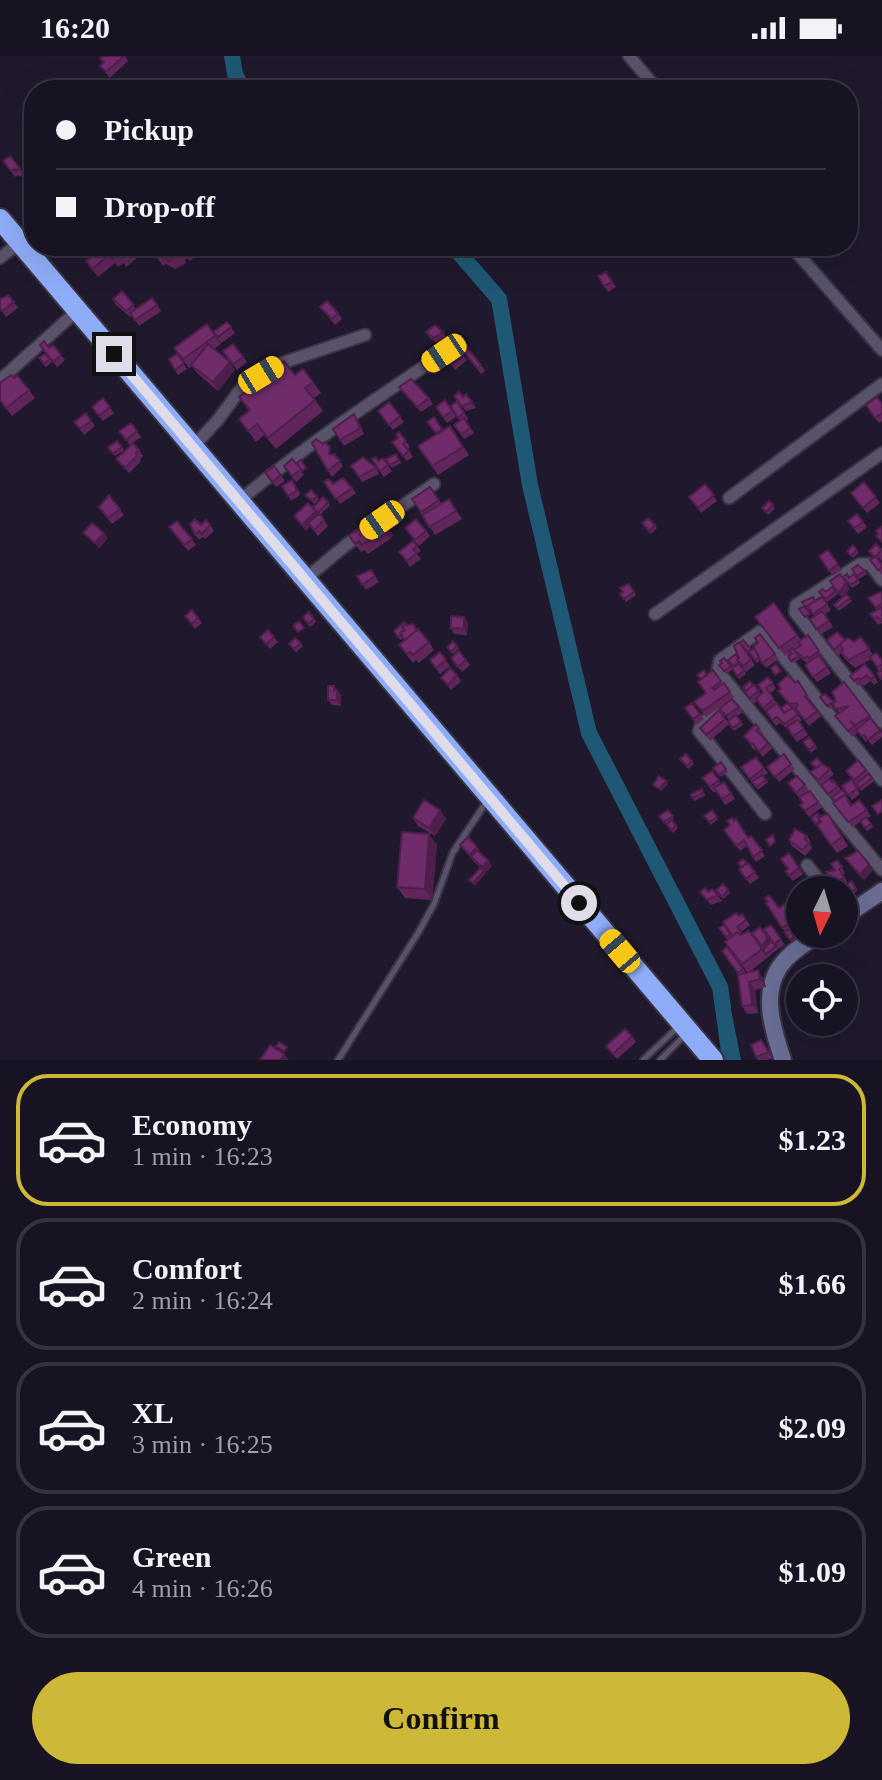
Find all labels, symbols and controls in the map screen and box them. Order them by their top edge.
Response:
text: 16:20 [40,11,110,44]
text: Pickup [104,113,194,146]
text: Drop-off [104,190,215,223]
car [417,330,471,376]
route end [96,336,132,372]
car [234,352,288,398]
car [355,496,409,544]
north arrow [786,876,858,948]
map controls [786,876,858,1036]
route start [561,885,597,921]
car [595,925,645,977]
button: locate [786,964,858,1036]
icon: car [36,1104,108,1176]
text: Economy [132,1108,252,1141]
text: $1.23 [779,1123,846,1156]
text: 1 min · 16:23 [132,1142,273,1171]
icon: car [36,1248,108,1320]
text: Comfort [132,1252,242,1285]
text: $1.66 [779,1267,846,1300]
text: 2 min · 16:24 [132,1286,273,1315]
icon: car [36,1392,108,1464]
text: XL [132,1396,174,1429]
text: $2.09 [779,1411,846,1444]
text: 3 min · 16:25 [132,1430,273,1459]
icon: car [36,1536,108,1608]
text: Green [132,1540,211,1573]
text: $1.09 [779,1555,846,1588]
text: 4 min · 16:26 [132,1574,273,1603]
button: Confirm [32,1672,850,1764]

